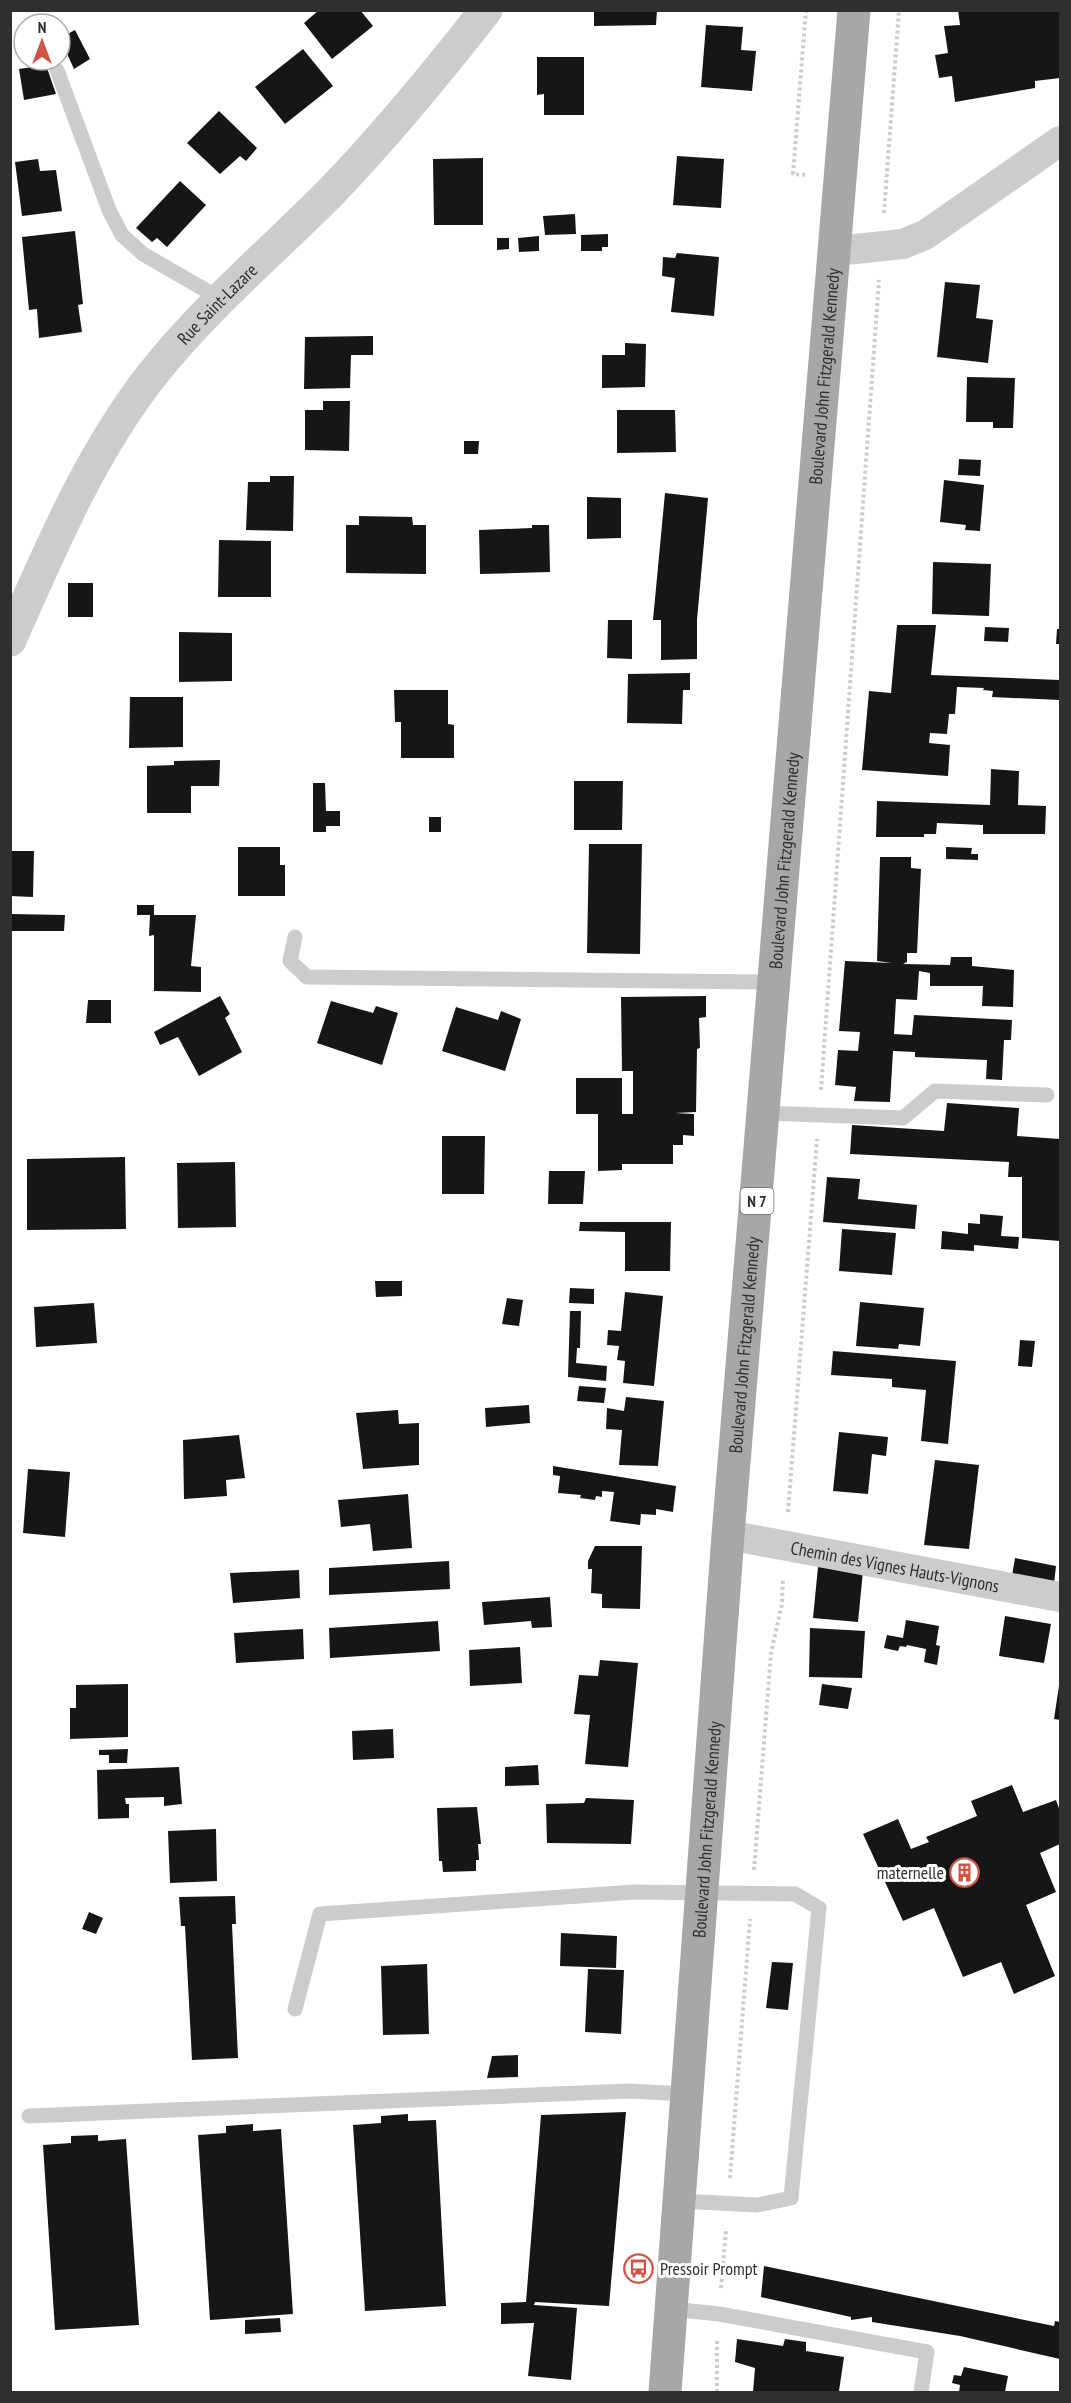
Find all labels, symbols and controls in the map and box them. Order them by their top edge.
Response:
north arrow [12,12,72,72]
text: N [38,17,46,37]
street label: Rue Saint-Lazare [172,258,262,349]
street label: Boulevard John Fitzgerald Kennedy [803,267,844,485]
street label: Boulevard John Fitzgerald Kennedy [763,751,804,970]
road number: N 7 [740,1188,774,1214]
street label: Boulevard John Fitzgerald Kennedy [723,1236,764,1454]
street label: Chemin des Vignes Hauts-Vignons [789,1535,1001,1597]
street label: Boulevard John Fitzgerald Kennedy [687,1720,726,1939]
building icon: maternelle [949,1856,981,1888]
place label: maternelle [877,1861,944,1884]
bus stop icon: Pressoir Prompt [623,2252,655,2284]
place label: Pressoir Prompt [660,2257,757,2280]

